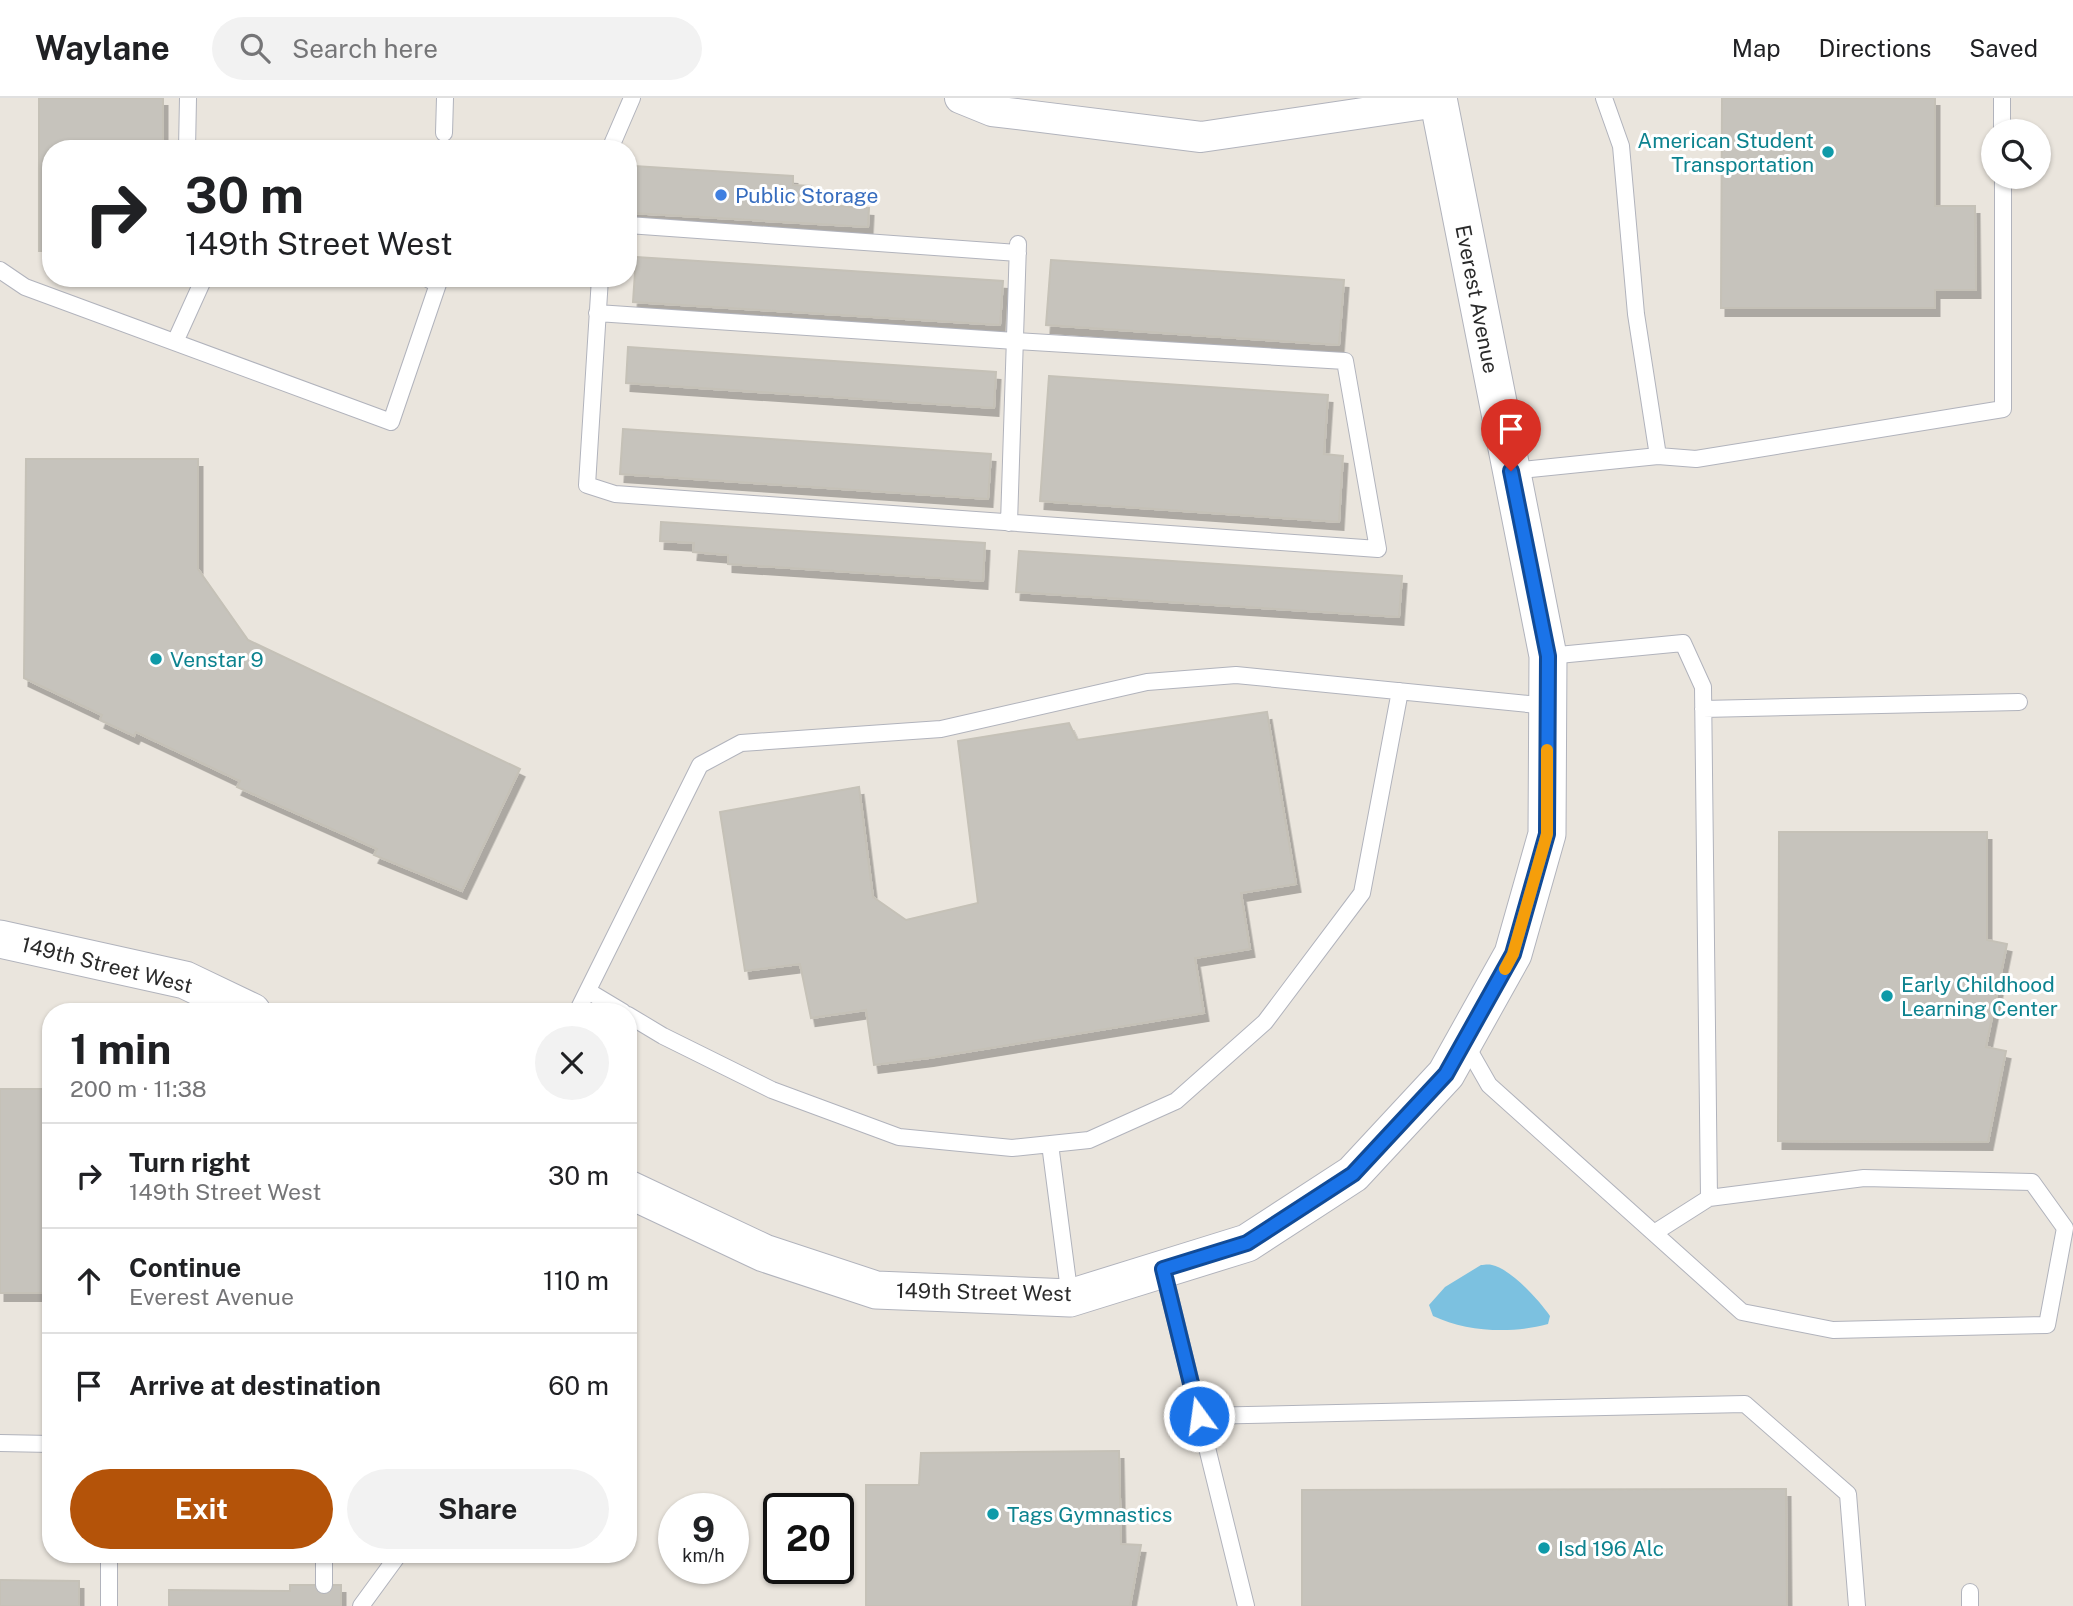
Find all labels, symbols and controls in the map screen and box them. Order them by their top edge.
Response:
search box [212,17,702,80]
text: Waylane [35,29,170,67]
icon: search [236,29,274,67]
text: Search here [292,33,438,64]
text: Map [1732,34,1781,62]
text: Directions [1819,34,1931,62]
text: Saved [1969,34,2038,62]
map controls [1981,119,2051,189]
button: search [1981,119,2051,189]
place label: American Student Transportation [1637,128,1814,177]
marker: American Student Transportation [1820,144,1836,160]
text: 30 m [185,166,304,224]
icon: right [70,168,161,259]
place label: Public Storage [735,183,878,208]
marker: Public Storage [713,187,729,203]
street label: Everest Avenue [1450,223,1504,375]
text: 149th Street West [185,225,453,262]
pin [1481,399,1541,471]
icon: arrive [1492,410,1530,448]
place label: Venstar 9 [170,647,264,672]
marker: Venstar 9 [148,651,164,667]
street label: 149th Street West [19,932,195,998]
place label: Early Childhood Learning Center [1901,972,2058,1021]
marker: Early Childhood Learning Center [1879,988,1895,1004]
text: 1 min [70,1024,171,1073]
button: close [535,1026,609,1100]
text: 200 m · 11:38 [70,1075,207,1102]
text: Turn right [129,1147,251,1178]
icon: right [70,1157,108,1195]
text: 30 m [548,1160,609,1191]
text: 149th Street West [129,1178,321,1205]
text: Continue [129,1252,241,1283]
icon: ahead [70,1262,108,1300]
text: 110 m [543,1265,609,1296]
street label: 149th Street West [896,1278,1072,1306]
text: Everest Avenue [129,1283,294,1310]
icon: arrive [70,1367,108,1405]
text: Arrive at destination [129,1370,381,1401]
text: 60 m [548,1370,609,1401]
position arrow [1162,1379,1236,1453]
button: Exit [70,1469,333,1549]
button: Share [347,1469,609,1549]
speed limit sign: 20 [763,1493,854,1584]
place label: Tags Gymnastics [1007,1502,1172,1527]
marker: Tags Gymnastics [985,1506,1001,1522]
text: 9 [692,1509,715,1550]
place label: Isd 196 Alc [1558,1536,1664,1561]
marker: Isd 196 Alc [1536,1540,1552,1556]
text: km/h [682,1545,725,1566]

